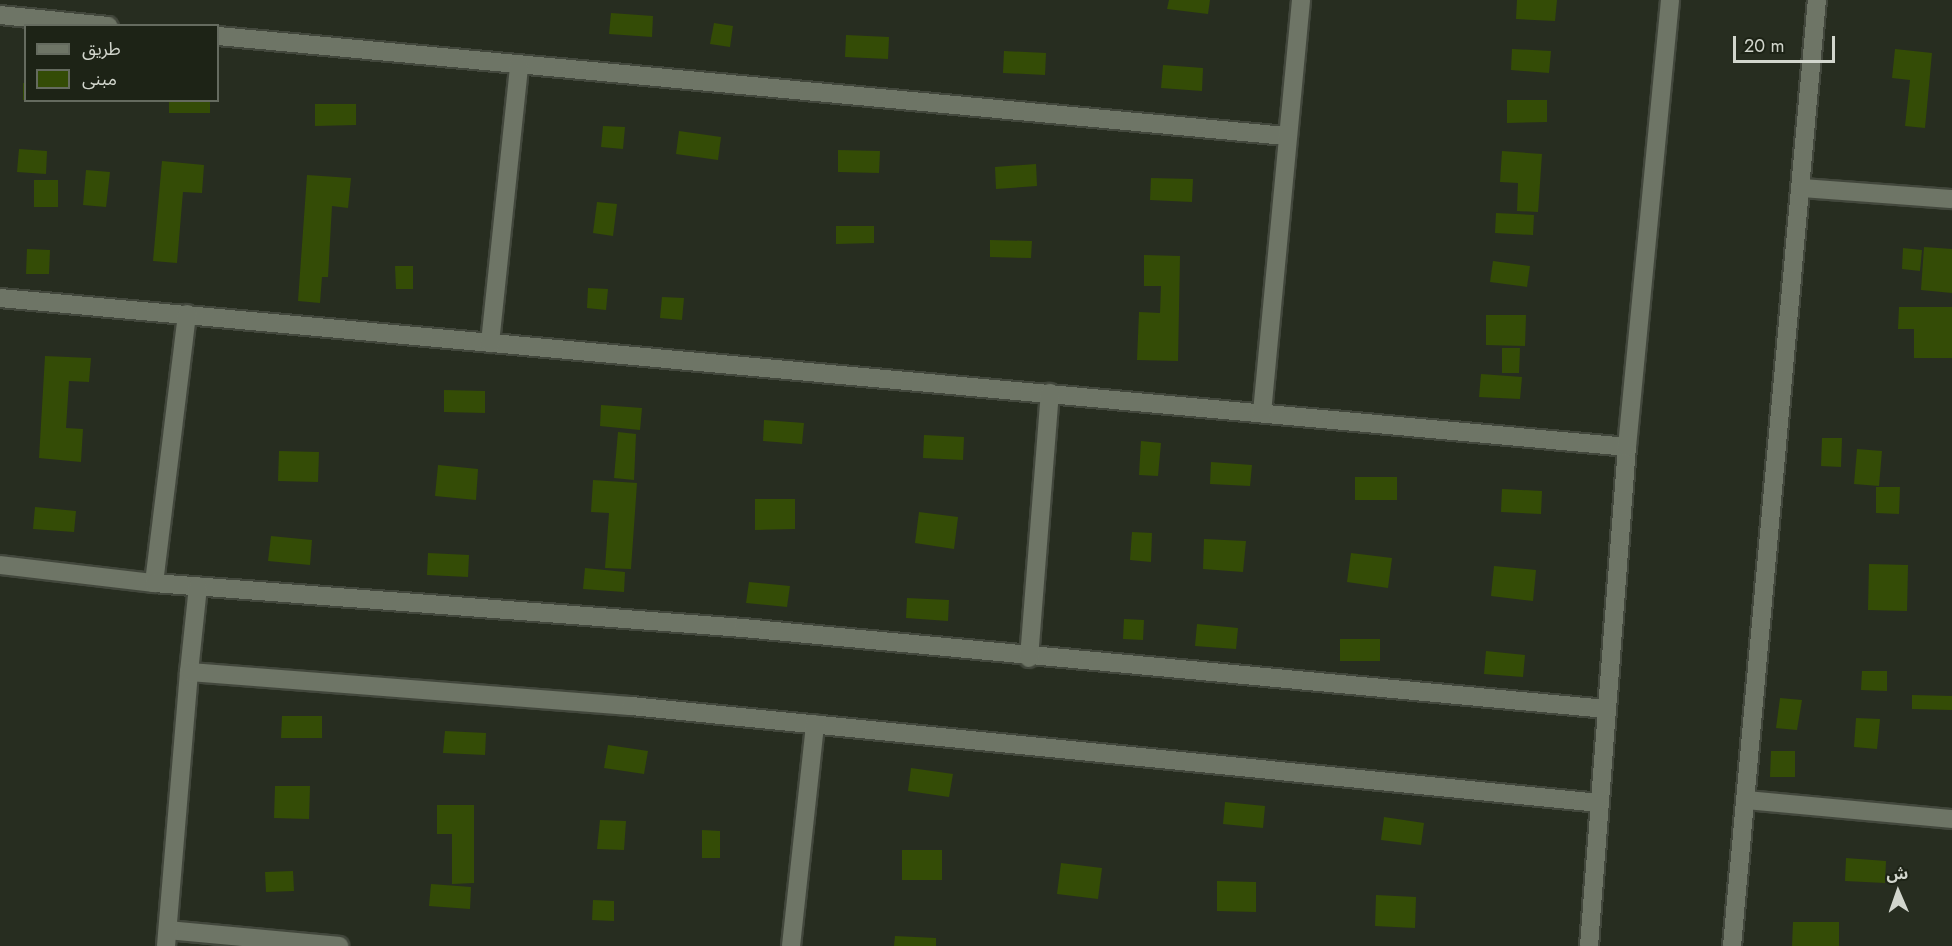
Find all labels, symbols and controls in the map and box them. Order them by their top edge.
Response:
legend [24,24,219,102]
scale bar [1736,24,1838,62]
text: 20 m [1744,33,1784,59]
text: طريق [82,36,121,62]
text: مبنى [82,66,117,92]
north arrow [1868,862,1928,922]
text: ش [1886,862,1909,885]

